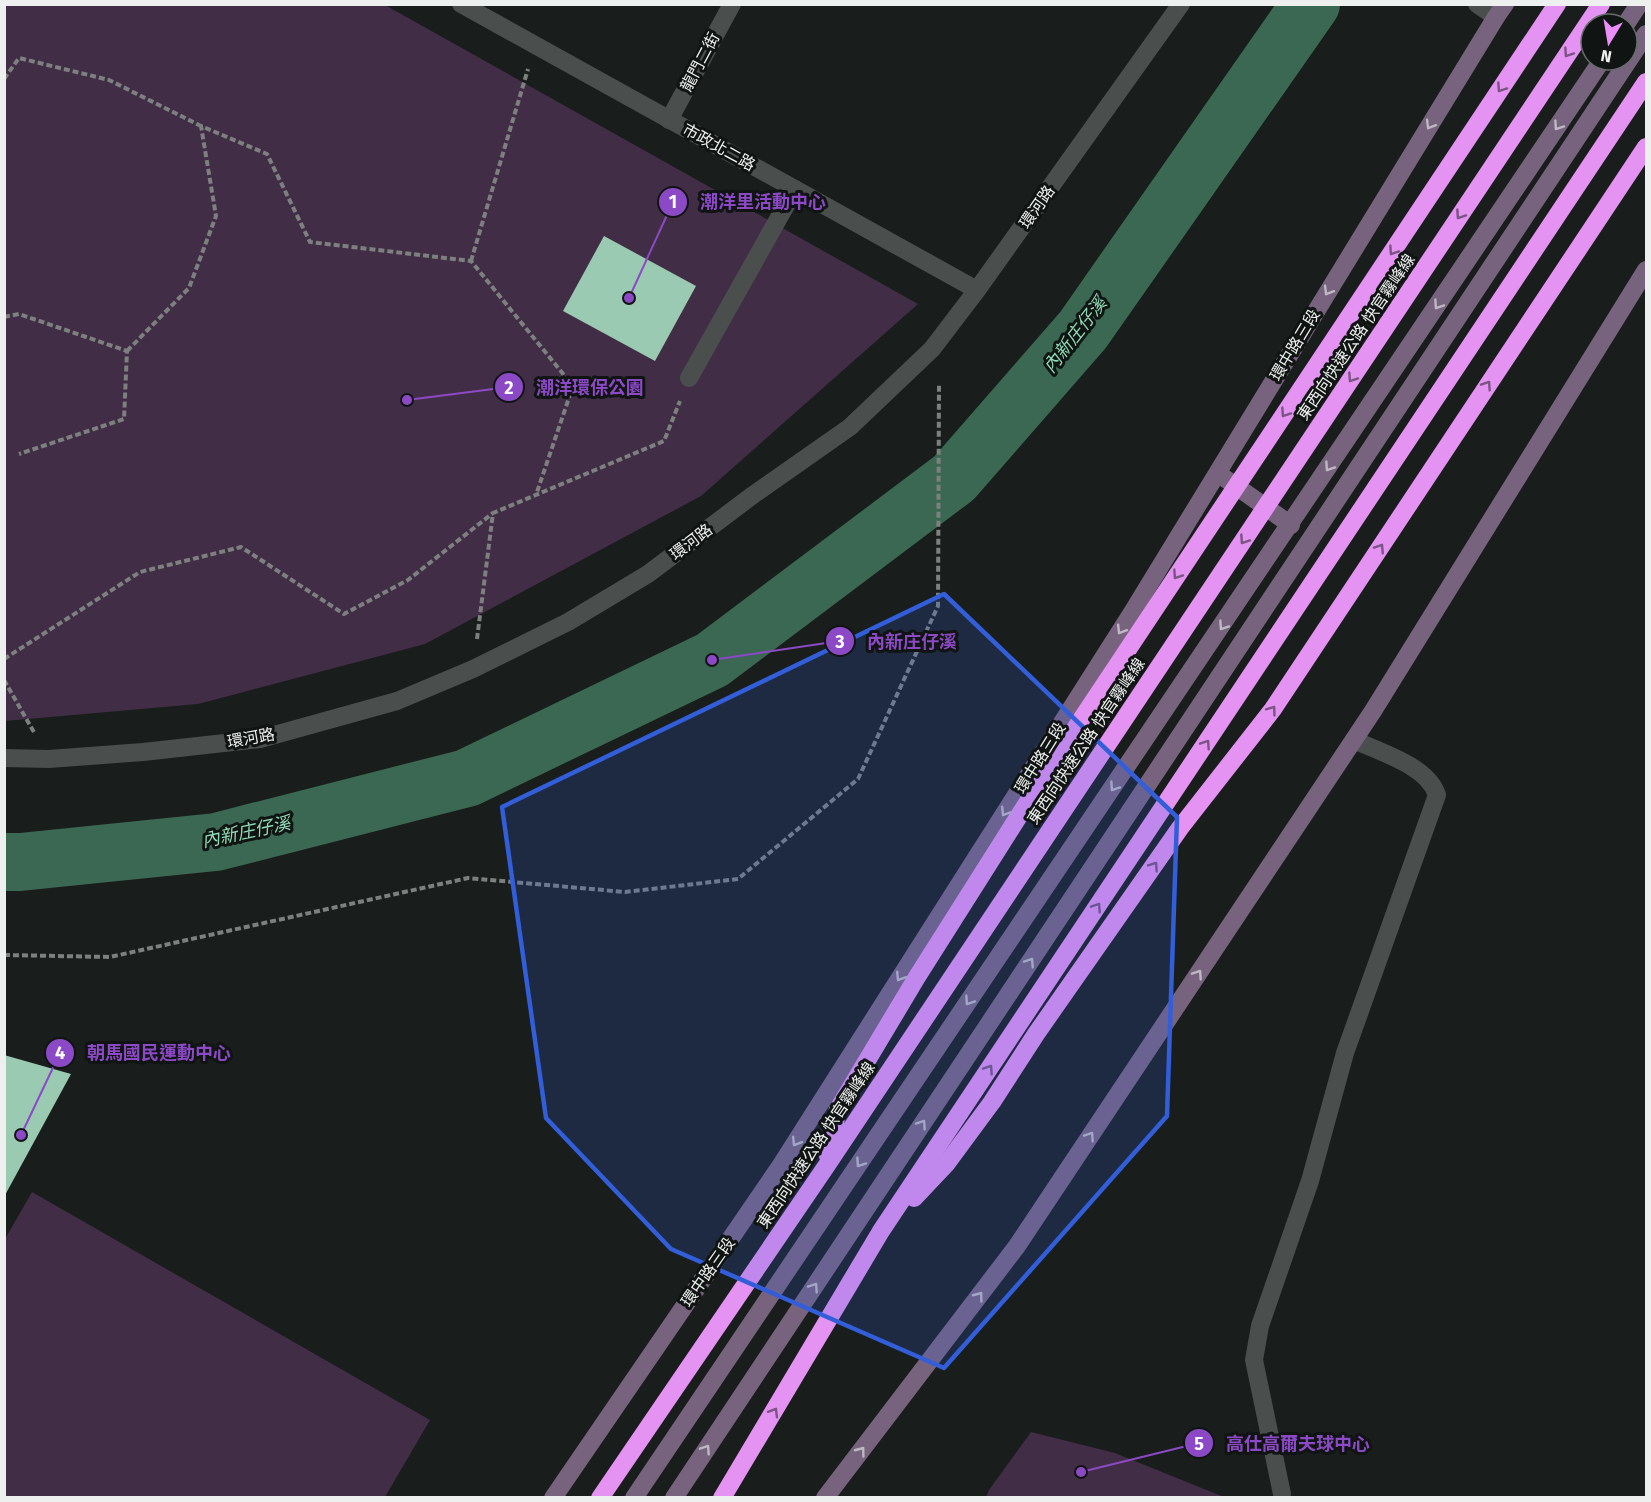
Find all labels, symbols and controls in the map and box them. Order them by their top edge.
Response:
north arrow [1579,12,1639,72]
street label: 龍門二街 [677,29,723,95]
one-way arrow [1564,46,1575,57]
text: N [1599,46,1613,67]
one-way arrow [1497,81,1508,92]
street label: 市政北二路 [679,119,759,175]
one-way arrow [1425,119,1437,129]
one-way arrow [1554,119,1565,130]
street label: 環河路 [1015,182,1059,232]
callout: 潮洋里活動中心 [658,184,838,220]
text: 1 [669,191,677,213]
text: 潮洋里活動中心 [700,191,826,213]
one-way arrow [1456,209,1467,220]
one-way arrow [1389,244,1400,255]
street label: 東西向快速公路 快官霧峰線 [1293,250,1419,424]
one-way arrow [1323,285,1335,295]
water label: 內新庄仔溪 [1039,290,1113,377]
one-way arrow [1434,299,1445,310]
street label: 環中路三段 [1266,306,1324,384]
callout: 潮洋環保公園 [494,369,656,405]
one-way arrow [1348,371,1359,382]
text: 2 [504,377,514,399]
text: 潮洋環保公園 [536,377,644,399]
one-way arrow [1480,381,1491,392]
one-way arrow [1281,406,1292,417]
one-way arrow [1325,461,1336,472]
street label: 環河路 [666,520,716,564]
one-way arrow [1239,534,1251,544]
one-way arrow [1372,543,1383,554]
one-way arrow [1173,569,1184,580]
one-way arrow [1219,619,1230,630]
callout: 內新庄仔溪 [825,623,969,659]
one-way arrow [1116,624,1128,634]
text: 3 [834,631,845,653]
text: 內新庄仔溪 [867,631,957,653]
street label: 東西向快速公路 快官霧峰線 [1023,654,1149,828]
one-way arrow [1265,706,1276,717]
street label: 環中路三段 [1011,719,1069,797]
street label: 環河路 [226,724,276,752]
one-way arrow [1198,740,1210,750]
one-way arrow [1110,781,1121,792]
one-way arrow [1001,805,1012,816]
water label: 內新庄仔溪 [200,811,295,852]
one-way arrow [1147,861,1158,872]
one-way arrow [1090,902,1101,913]
one-way arrow [1023,958,1035,968]
one-way arrow [1191,969,1202,980]
one-way arrow [896,971,908,981]
one-way arrow [966,995,977,1006]
callout: 朝馬國民運動中心 [45,1035,243,1071]
text: 4 [55,1042,65,1064]
text: 朝馬國民運動中心 [87,1042,231,1064]
street label: 東西向快速公路 快官霧峰線 [753,1058,879,1232]
one-way arrow [982,1065,994,1075]
one-way arrow [915,1120,926,1131]
one-way arrow [1083,1132,1095,1142]
one-way arrow [792,1135,803,1146]
one-way arrow [856,1156,867,1167]
street label: 環中路三段 [677,1234,739,1310]
one-way arrow [807,1282,818,1293]
one-way arrow [972,1291,983,1302]
one-way arrow [767,1408,778,1418]
callout: 高仕高爾夫球中心 [1184,1425,1382,1461]
text: 5 [1194,1433,1204,1455]
text: 高仕高爾夫球中心 [1226,1433,1370,1455]
one-way arrow [699,1445,710,1456]
one-way arrow [854,1447,865,1458]

